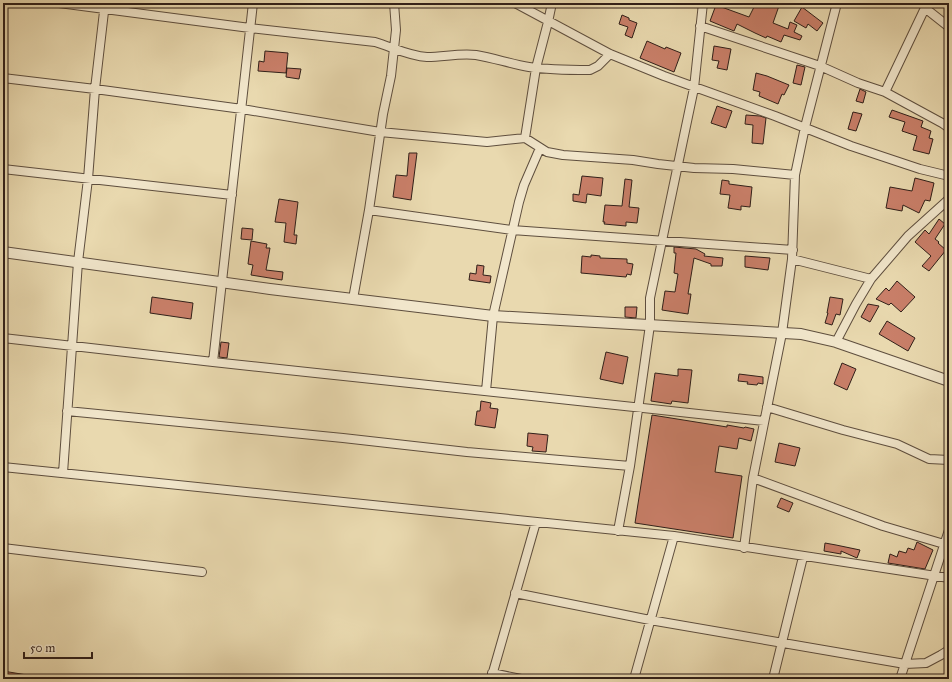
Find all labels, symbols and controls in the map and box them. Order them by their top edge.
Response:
scale bar [24,634,92,660]
text: 50 m [30,641,55,655]

